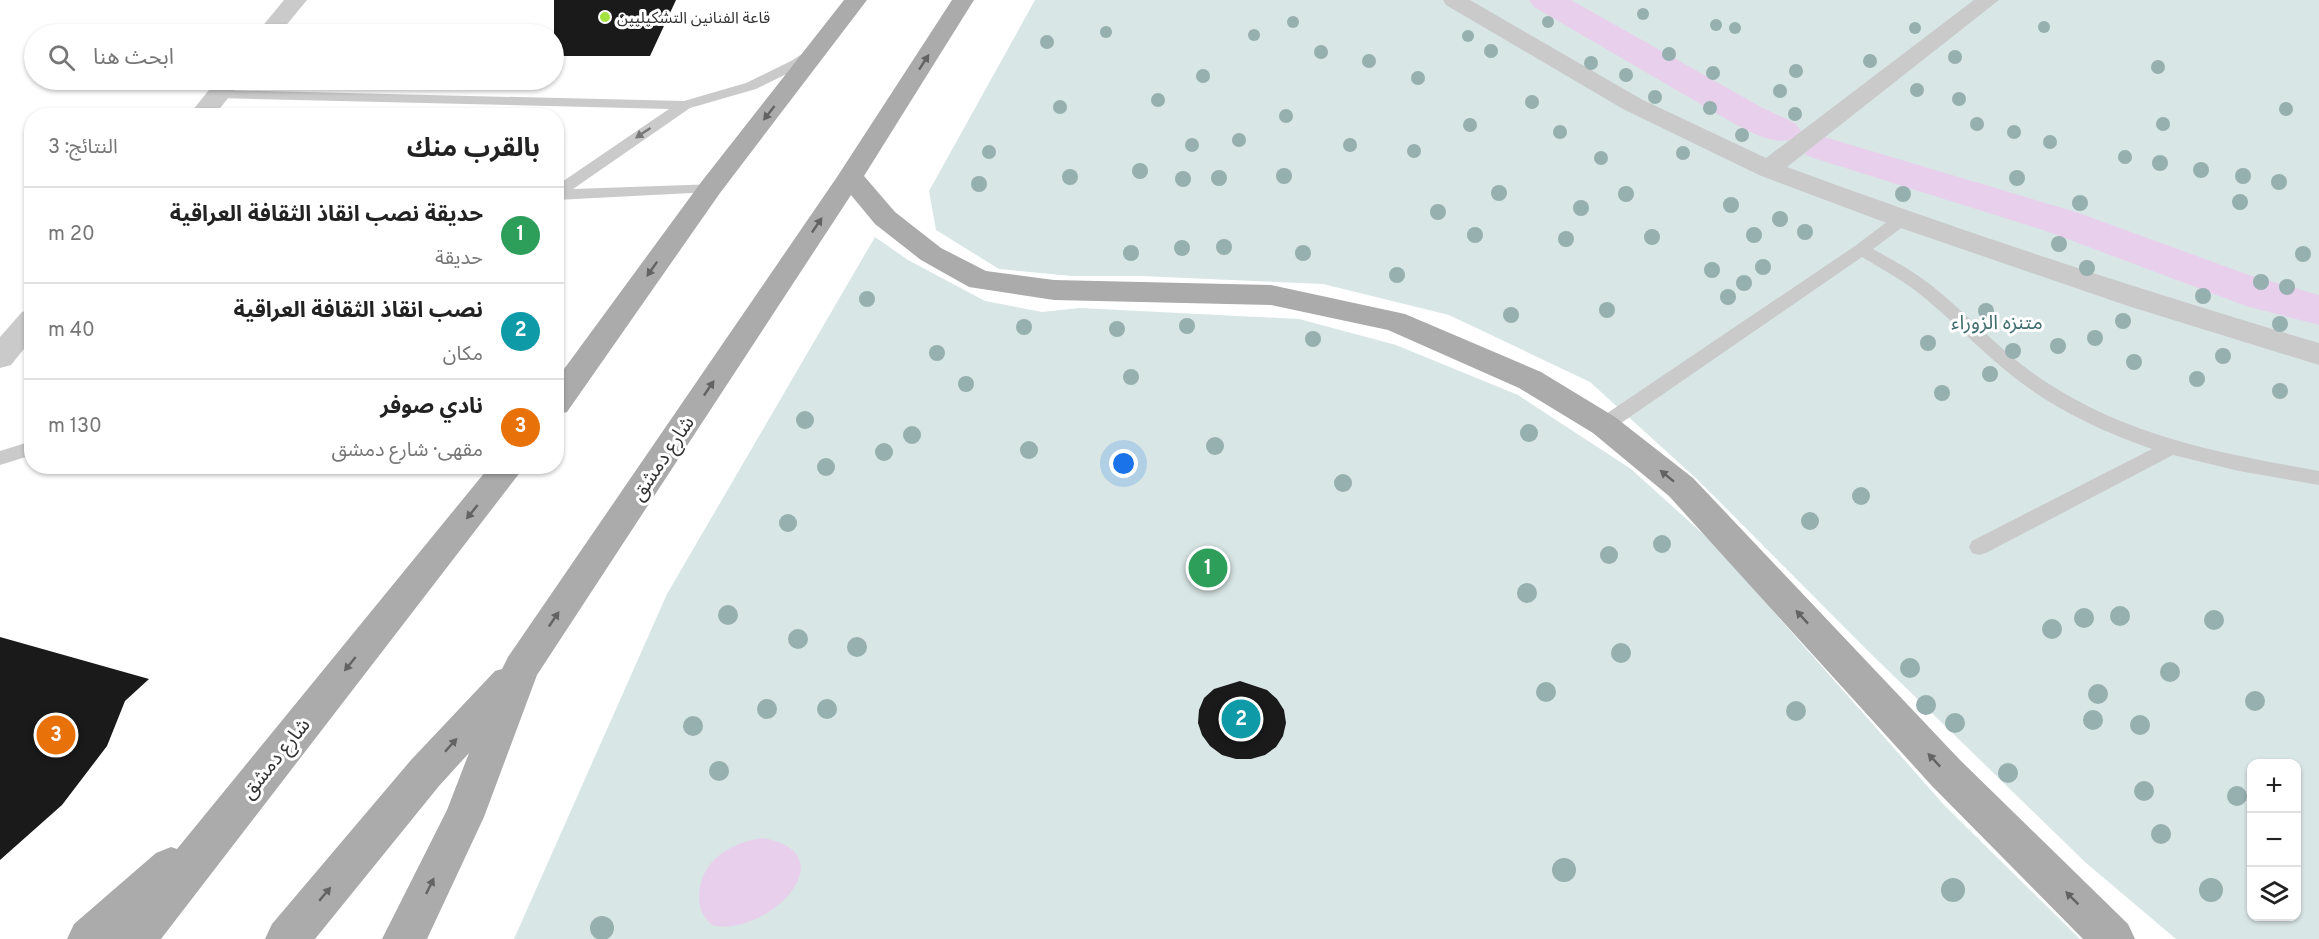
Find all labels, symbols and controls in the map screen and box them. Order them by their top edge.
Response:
place label: قاعة الفنانين التشكيليين [617,9,770,29]
marker: قاعة الفنانين التشكيليين [598,10,612,24]
search box [24,24,564,90]
icon: search [45,41,78,74]
text: ابحث هنا [93,45,174,72]
one-way arrow [918,54,929,70]
one-way arrow [763,105,775,120]
one-way arrow [636,127,652,139]
text: بالقرب منك [407,133,540,166]
text: النتائج: 3 [48,135,118,161]
text: حديقة نصب انقاذ الثقافة العراقية [170,202,483,229]
one-way arrow [812,217,823,234]
text: 20 m [48,222,95,248]
text: 1 [517,222,525,248]
text: حديقة [435,246,483,272]
one-way arrow [647,262,659,277]
text: نصب انقاذ الثقافة العراقية [233,298,483,325]
park label: متنزه الزوراء [1951,311,2043,337]
text: 40 m [48,318,95,344]
text: 2 [514,318,527,344]
text: مكان [443,342,483,368]
one-way arrow [703,380,715,396]
text: نادي صوفر [380,394,483,421]
street label: شارع دمشق [626,412,702,507]
text: 130 m [48,414,102,440]
text: 3 [515,414,527,440]
text: مقهى · شارع دمشق [331,438,483,464]
your location [1109,449,1138,478]
one-way arrow [1659,470,1675,483]
one-way arrow [466,504,479,520]
pin: 1 [1188,546,1228,590]
one-way arrow [1795,610,1809,624]
one-way arrow [548,612,560,628]
one-way arrow [345,657,357,672]
pin: 2 [1222,696,1260,742]
pin: 3 [36,712,76,758]
street label: شارع دمشق [236,713,317,805]
one-way arrow [444,738,458,753]
one-way arrow [1928,753,1941,768]
map controls [2247,759,2301,921]
button: + [2247,759,2301,813]
button: − [2247,813,2301,867]
button: layers [2247,867,2301,921]
one-way arrow [426,878,435,895]
one-way arrow [318,887,331,902]
one-way arrow [2065,891,2079,905]

